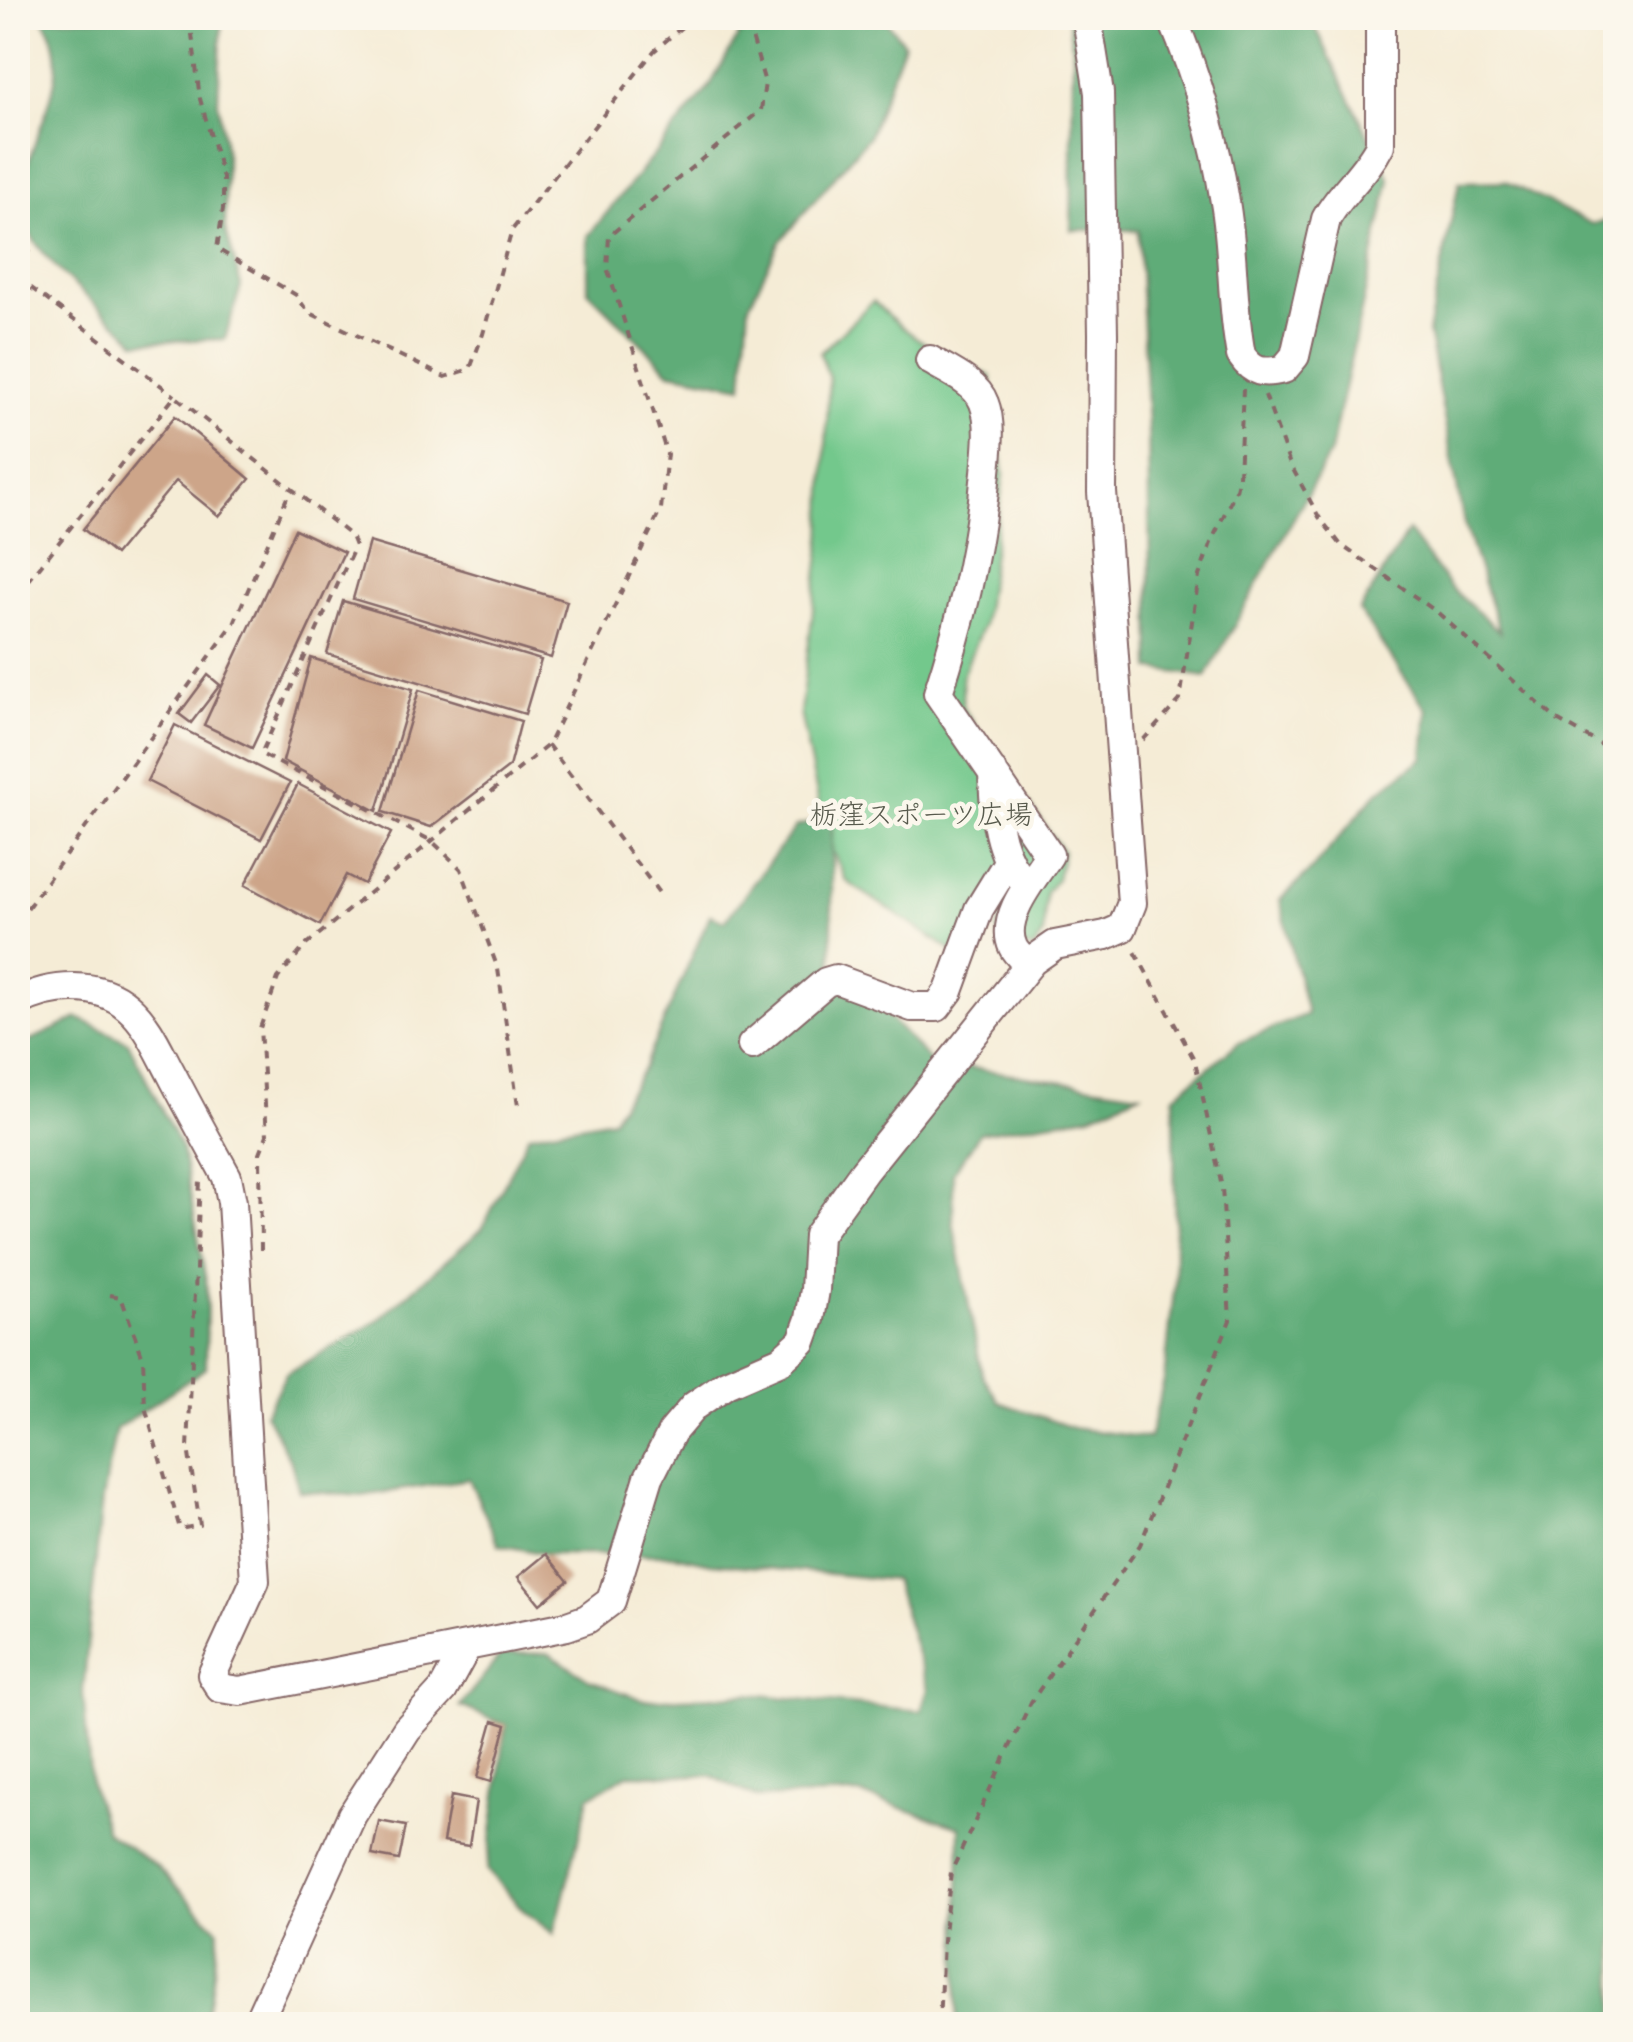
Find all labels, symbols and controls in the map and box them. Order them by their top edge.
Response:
park label: 栃窪スポーツ広場 [809,794,1033,839]

